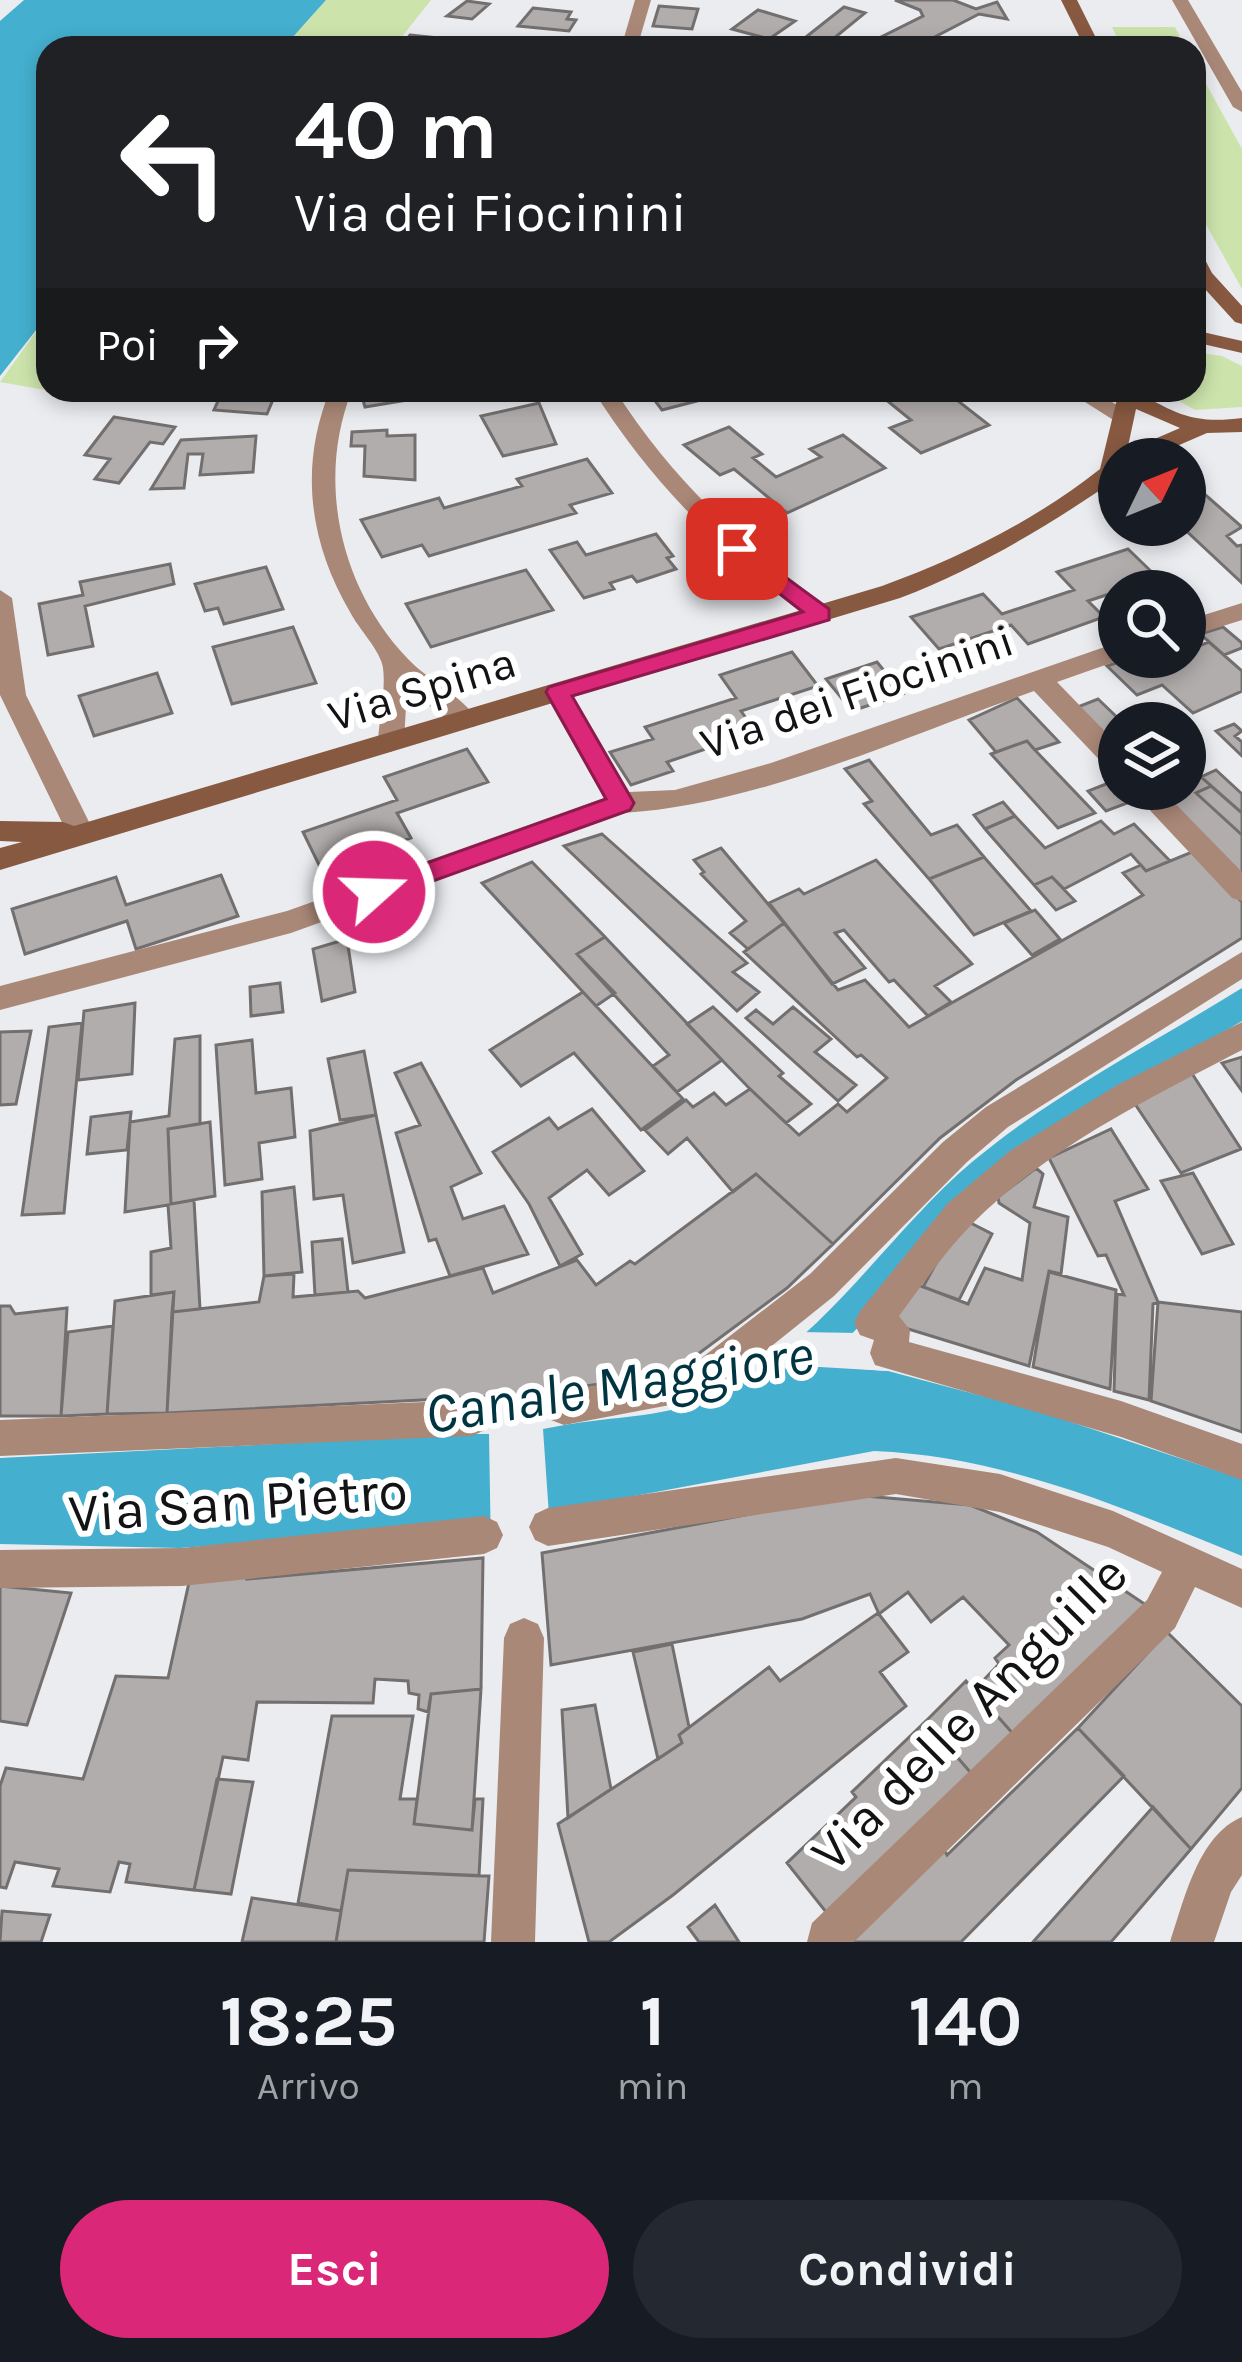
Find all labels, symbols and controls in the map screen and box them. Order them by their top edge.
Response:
text: 40 m [294,81,498,179]
icon: left [96,84,252,240]
text: Via dei Fiocinini [294,181,687,245]
icon: right [183,312,249,378]
text: Poi [96,319,159,371]
north arrow [1098,438,1206,546]
map controls [1098,438,1206,810]
pin [686,498,788,600]
icon: arrive [704,516,770,582]
button: search [1098,570,1206,678]
street label: Via dei Fiocinini [694,614,1020,770]
street label: Via Spina [322,636,522,742]
button: layers [1098,702,1206,810]
position arrow [311,829,437,955]
water label: Canale Maggiore [420,1321,818,1447]
street label: Via San Pietro [66,1458,410,1546]
street label: Via delle Anguille [798,1542,1140,1884]
text: 18:25 [220,1979,397,2063]
text: 1 [640,1979,665,2063]
text: 140 [908,1979,1022,2063]
text: Arrivo [257,2063,360,2109]
text: min [617,2063,688,2109]
text: m [947,2063,983,2109]
button: Esci [60,2200,609,2338]
button: Condividi [633,2200,1182,2338]

